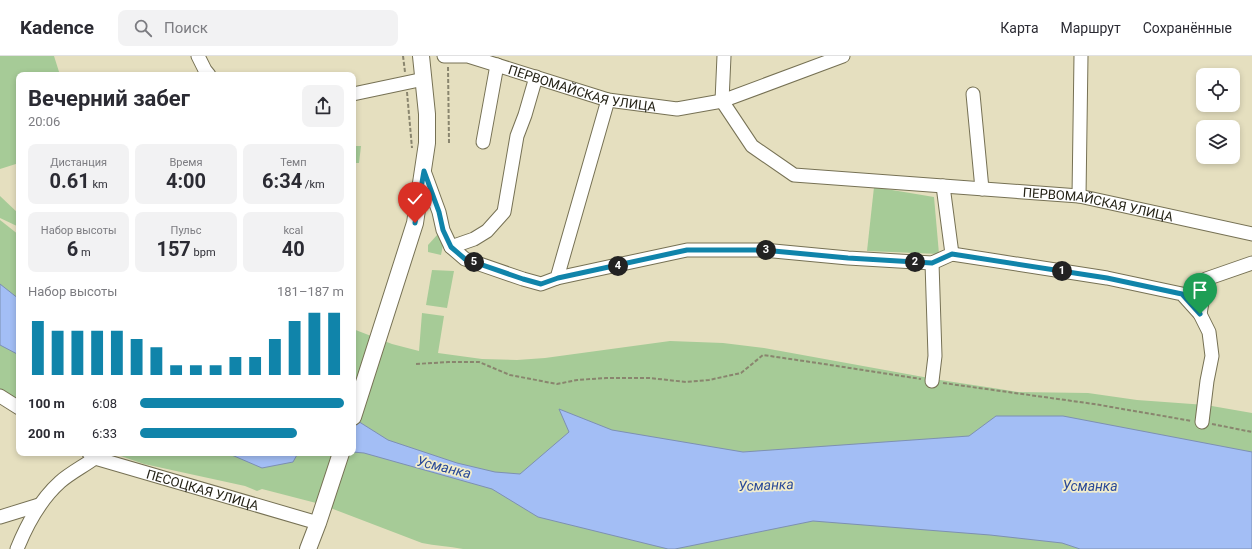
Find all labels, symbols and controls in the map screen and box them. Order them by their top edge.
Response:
search box [118,10,398,46]
text: Kadence [20,16,94,39]
icon: search [132,17,154,39]
text: Поиск [164,19,208,37]
text: Карта [1000,20,1039,36]
text: Маршрут [1061,20,1121,36]
text: Сохранённые [1143,20,1232,36]
street label: ПЕРВОМАЙСКАЯ УЛИЦА [506,62,657,114]
map controls [1196,68,1240,164]
button: locate [1196,68,1240,112]
button: share [302,85,344,127]
text: Вечерний забег [28,86,190,111]
text: 20:06 [28,114,60,129]
button: layers [1196,120,1240,164]
text: Дистанция [50,156,107,169]
text: Время [169,156,203,169]
text: Темп [280,156,307,169]
text: 0.61 [50,169,90,193]
text: 4:00 [166,169,206,193]
text: 6:34 [262,169,302,193]
text: km [90,178,108,191]
text: /km [302,178,325,191]
pin [398,182,432,223]
street label: ПЕРВОМАЙСКАЯ УЛИЦА [1022,185,1175,225]
icon: check [404,188,426,210]
text: Набор высоты [41,224,117,237]
text: Пульс [171,224,201,237]
text: kcal [283,224,303,237]
text: 6 [67,237,78,261]
text: 157 [156,237,191,261]
text: 40 [282,237,305,261]
pin: 3 [756,240,776,260]
text: 3 [763,243,769,256]
text: m [78,246,91,259]
text: bpm [191,246,216,259]
pin: 5 [464,252,484,272]
pin: 2 [905,252,925,272]
text: 5 [471,255,477,268]
text: 2 [912,255,918,268]
pin: 4 [608,256,628,276]
text: 4 [615,259,621,272]
pin: 1 [1052,261,1072,281]
text: 1 [1059,264,1065,277]
pin [1183,273,1217,314]
icon: arrive [1189,279,1211,301]
text: Набор высоты [28,284,117,299]
text: 181–187 m [277,284,344,299]
text: 100 m [28,396,65,411]
text: 6:08 [92,396,117,411]
text: 200 m [28,426,65,441]
text: 6:33 [92,426,117,441]
water label: Усманка [415,453,473,481]
street label: ПЕСОЦКАЯ УЛИЦА [145,466,261,514]
water label: Усманка [738,476,794,494]
water label: Усманка [1062,478,1118,494]

